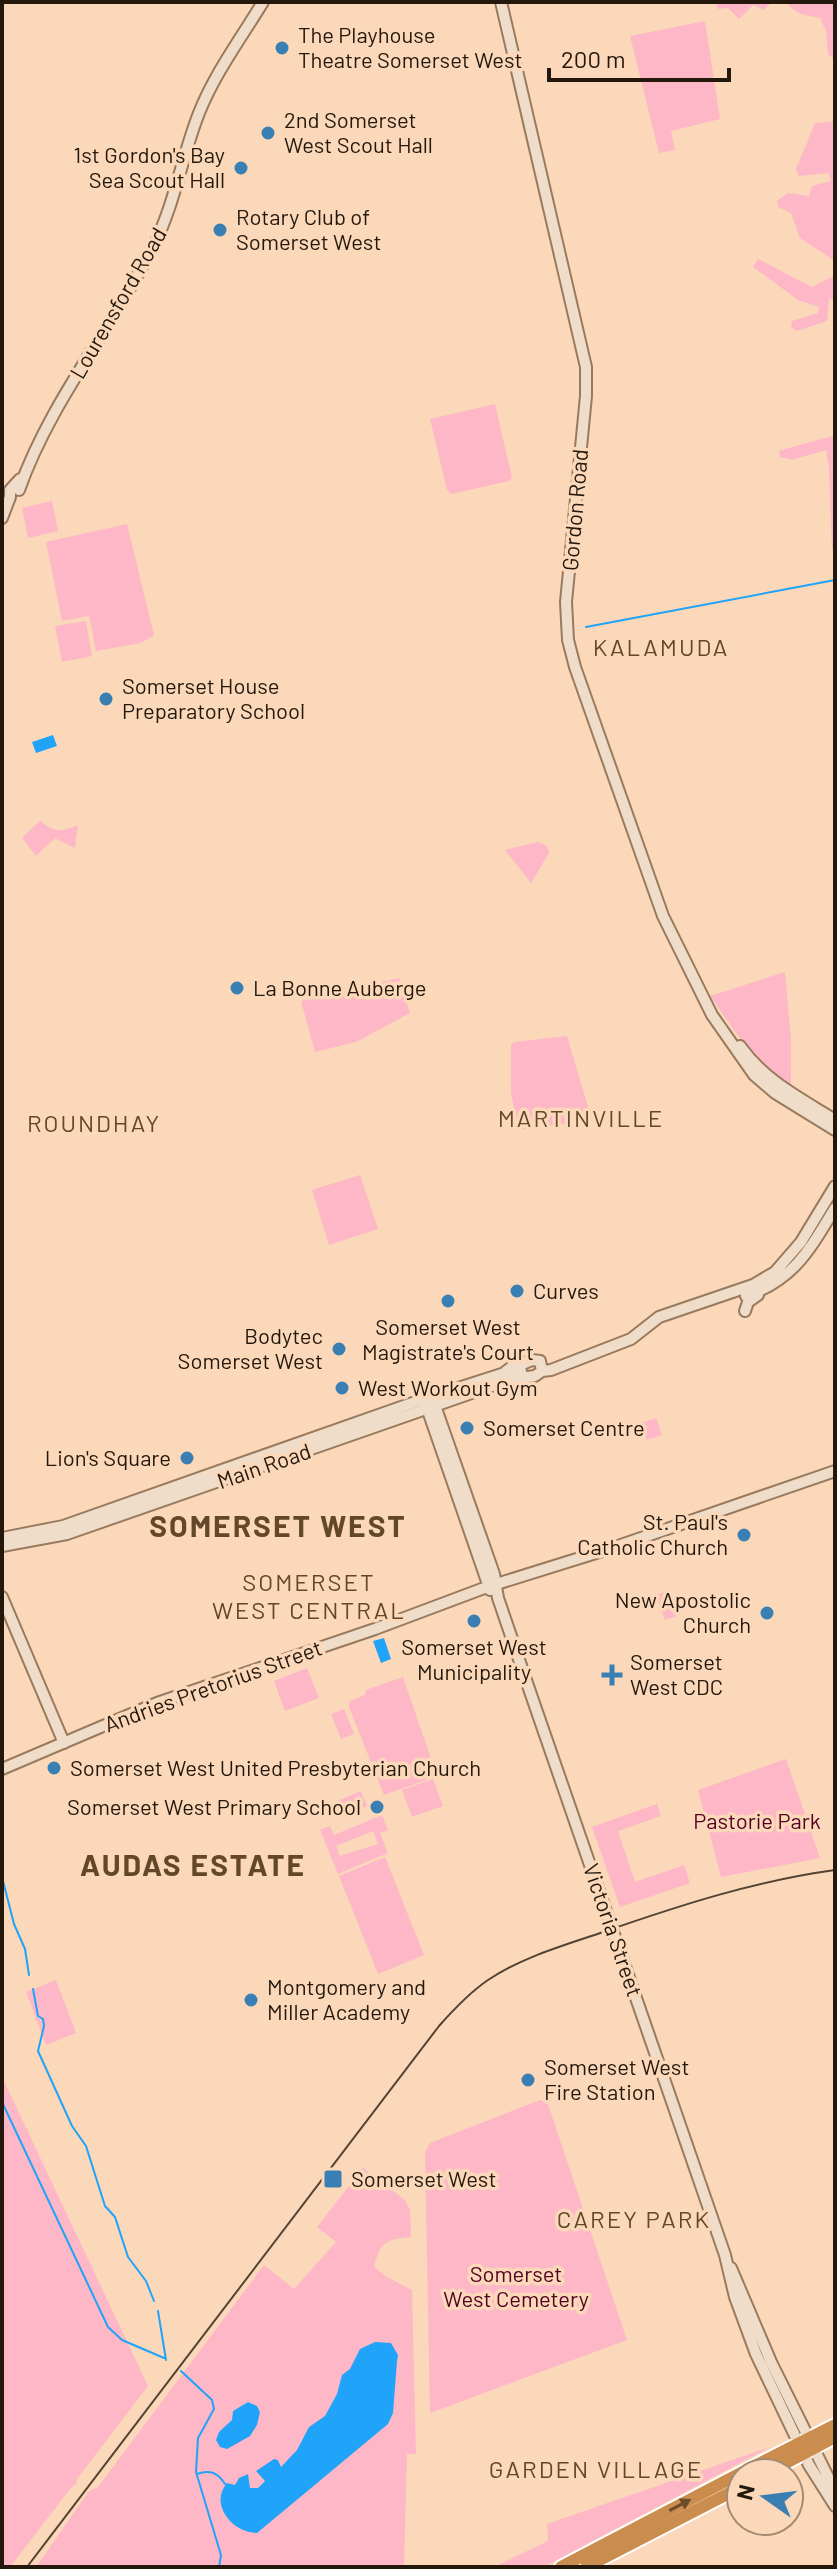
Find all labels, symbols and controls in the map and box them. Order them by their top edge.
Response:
place label: The Playhouse Theatre Somerset West [298,21,522,72]
scale bar [549,32,729,82]
marker: The Playhouse Theatre Somerset West [273,39,291,57]
text: 200 m [561,44,626,73]
place label: 2nd Somerset West Scout Hall [284,106,433,157]
marker: 2nd Somerset West Scout Hall [259,124,277,142]
place label: 1st Gordon's Bay Sea Scout Hall [74,141,225,192]
marker: 1st Gordon's Bay Sea Scout Hall [232,159,250,177]
place label: Rotary Club of Somerset West [236,203,381,254]
marker: Rotary Club of Somerset West [211,221,229,239]
street label: Lourensford Road [63,222,171,383]
street label: Gordon Road [556,448,592,572]
district label: KALAMUDA [593,632,729,661]
place label: Somerset House Preparatory School [122,672,305,723]
marker: Somerset House Preparatory School [97,690,115,708]
place label: La Bonne Auberge [253,974,427,1000]
marker: La Bonne Auberge [228,979,246,997]
district label: MARTINVILLE [498,1103,664,1132]
district label: ROUNDHAY [27,1108,161,1137]
place label: Curves [533,1277,599,1303]
marker: Curves [508,1282,526,1300]
marker: Somerset West Magistrate's Court [439,1292,457,1310]
place label: Somerset West Magistrate's Court [362,1313,534,1364]
place label: Bodytec Somerset West [178,1322,323,1373]
marker: Bodytec Somerset West [330,1340,348,1358]
place label: West Workout Gym [358,1374,538,1400]
marker: West Workout Gym [333,1379,351,1397]
place label: Somerset Centre [483,1414,645,1440]
marker: Somerset Centre [458,1419,476,1437]
street label: Main Road [213,1437,314,1493]
place label: Lion's Square [45,1444,171,1470]
marker: Lion's Square [178,1449,196,1467]
district label: SOMERSET WEST [149,1507,407,1543]
place label: St. Paul's Catholic Church [577,1508,728,1559]
marker: St. Paul's Catholic Church [735,1526,753,1544]
district label: SOMERSET WEST CENTRAL [212,1567,406,1624]
place label: New Apostolic Church [615,1586,751,1637]
marker: New Apostolic Church [758,1604,776,1622]
marker: Somerset West Municipality [465,1612,483,1630]
place label: Somerset West Municipality [401,1633,547,1684]
street label: Andries Pretorius Street [100,1634,325,1737]
place label: Somerset West CDC [630,1648,723,1699]
marker: Somerset West CDC [601,1664,623,1686]
place label: Somerset West United Presbyterian Church [70,1754,481,1780]
marker: Somerset West United Presbyterian Church [45,1759,63,1777]
place label: Somerset West Primary School [67,1793,361,1819]
marker: Somerset West Primary School [368,1798,386,1816]
park label: Pastorie Park [693,1807,821,1833]
district label: AUDAS ESTATE [80,1846,306,1882]
street label: Victoria Street [579,1860,649,2000]
place label: Montgomery and Miller Academy [267,1973,426,2024]
marker: Montgomery and Miller Academy [242,1991,260,2009]
place label: Somerset West Fire Station [544,2053,689,2104]
marker: Somerset West Fire Station [519,2071,537,2089]
place label: Somerset West [351,2165,496,2191]
marker: Somerset West [322,2168,344,2190]
district label: CAREY PARK [557,2204,711,2233]
park label: Somerset West Cemetery [443,2260,589,2311]
district label: GARDEN VILLAGE [489,2454,703,2483]
north arrow [725,2457,805,2537]
text: N [730,2482,759,2502]
one-way arrow [669,2499,691,2513]

